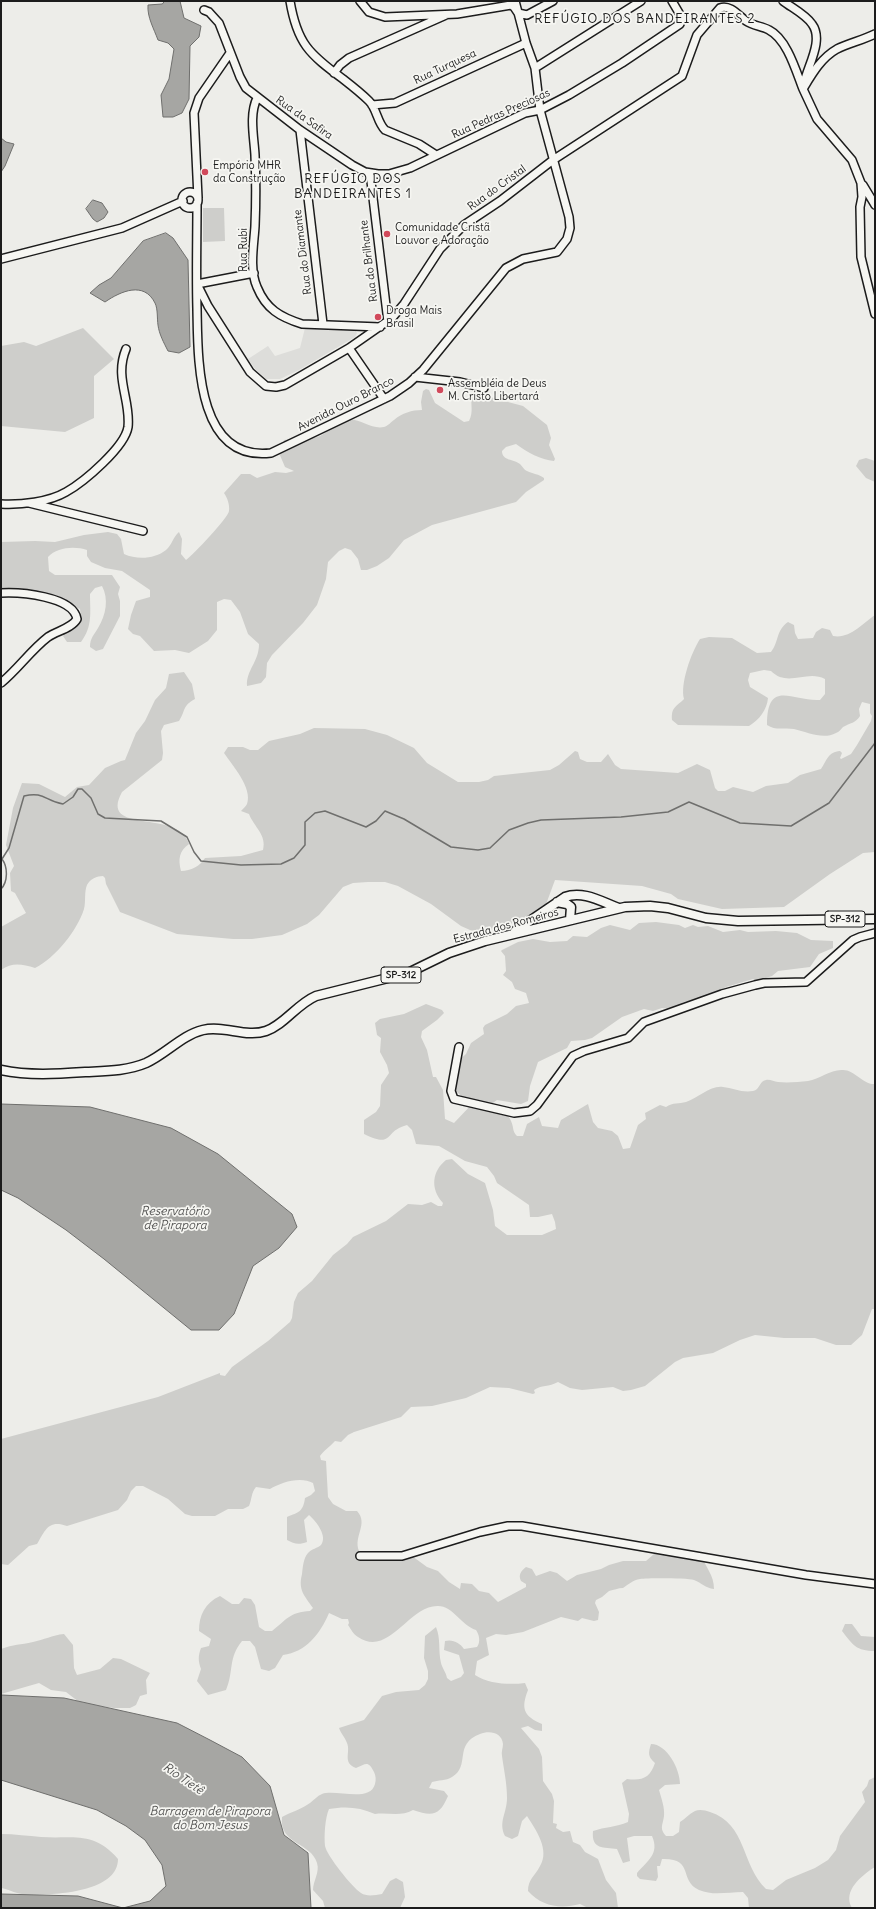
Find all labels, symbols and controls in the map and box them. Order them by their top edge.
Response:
district label: REFÚGIO DOS BANDEIRANTES 2 [534,11,756,27]
street label: Rua Turquesa [412,47,478,87]
street label: Rua Pedras Preciosas [450,86,552,142]
street label: Rua da Safira [273,93,335,143]
place label: Empório MHR da Construção [213,159,286,185]
street label: Rua do Cristal [465,162,529,214]
marker: Empório MHR da Construção [200,167,210,177]
district label: REFÚGIO DOS BANDEIRANTES 1 [294,171,412,202]
street label: Rua do Diamante [291,209,315,295]
street label: Rua do Brilhante [357,219,381,303]
place label: Comunidade Cristã Louvor e Adoração [395,221,490,247]
street label: Rua Rubi [237,228,251,272]
marker: Comunidade Cristã Louvor e Adoração [382,229,392,239]
place label: Droga Mais Brasil [386,304,442,330]
marker: Droga Mais Brasil [373,312,383,322]
street label: Avenida Ouro Branco [296,374,396,434]
place label: Assembléia de Deus M. Cristo Libertará [448,377,547,403]
marker: Assembléia de Deus M. Cristo Libertará [435,385,445,395]
street label: Estrada dos Romeiros [452,906,560,946]
road number: SP-312 [825,911,865,927]
road number: SP-312 [381,967,421,983]
water label: Reservatório de Pirapora [141,1205,209,1233]
water label: Rio Tietê [160,1760,206,1798]
water label: Barragem de Pirapora do Bom Jesus [150,1805,270,1833]

